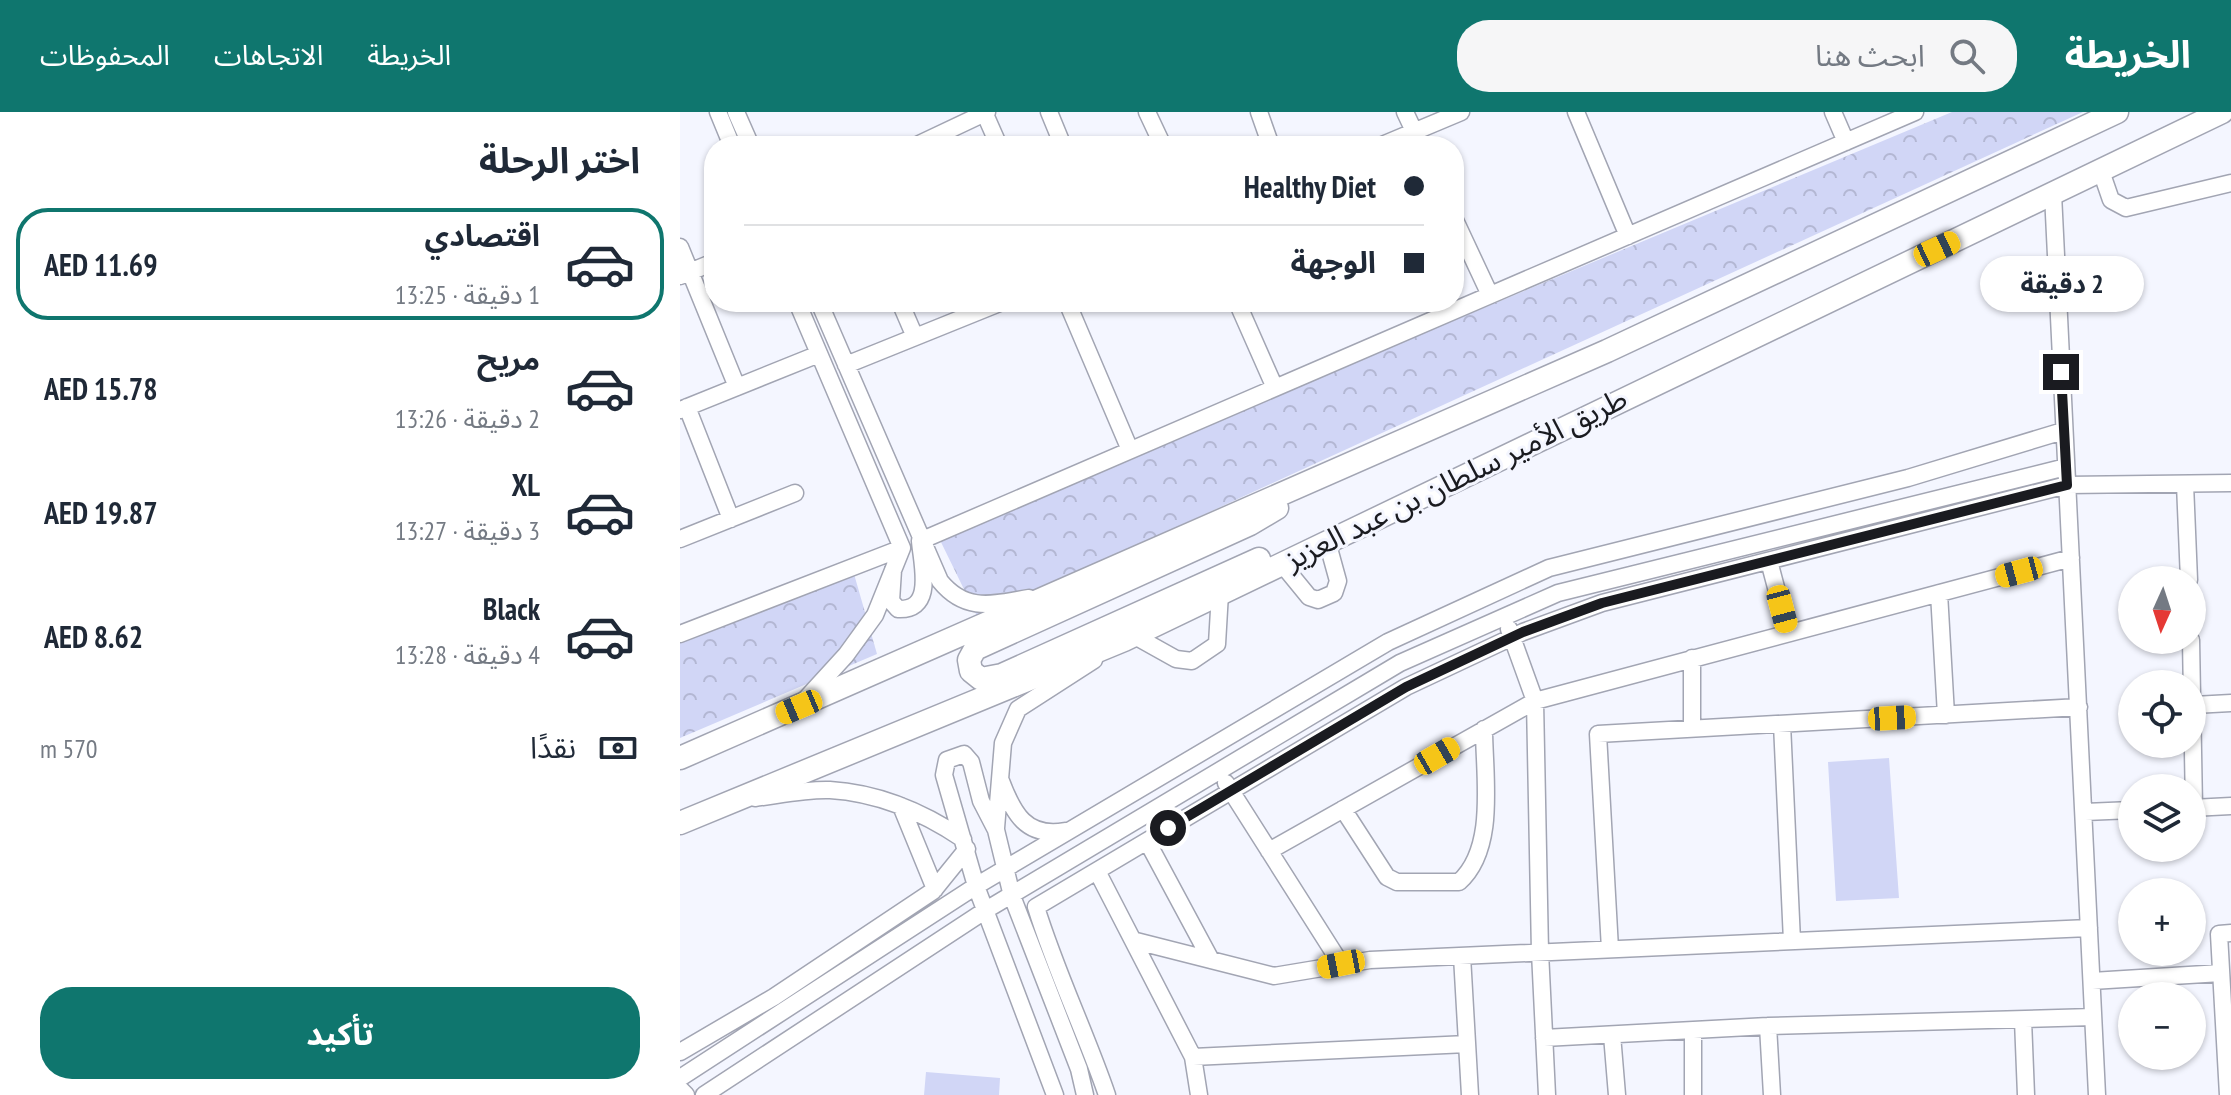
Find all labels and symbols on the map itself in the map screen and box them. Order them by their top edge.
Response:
car [1910,228,1964,270]
callout: 2 دقيقة [1979,256,2143,312]
route end [2043,354,2079,390]
street label: طريق الأمير سلطان بن عبد العزيز [1277,378,1633,578]
car [1993,554,2045,590]
north arrow [2118,566,2206,654]
car [1764,583,1800,635]
car [772,687,826,727]
car [1867,705,1917,731]
car [1410,734,1464,778]
route start [1150,810,1186,846]
car [1315,948,1367,980]

